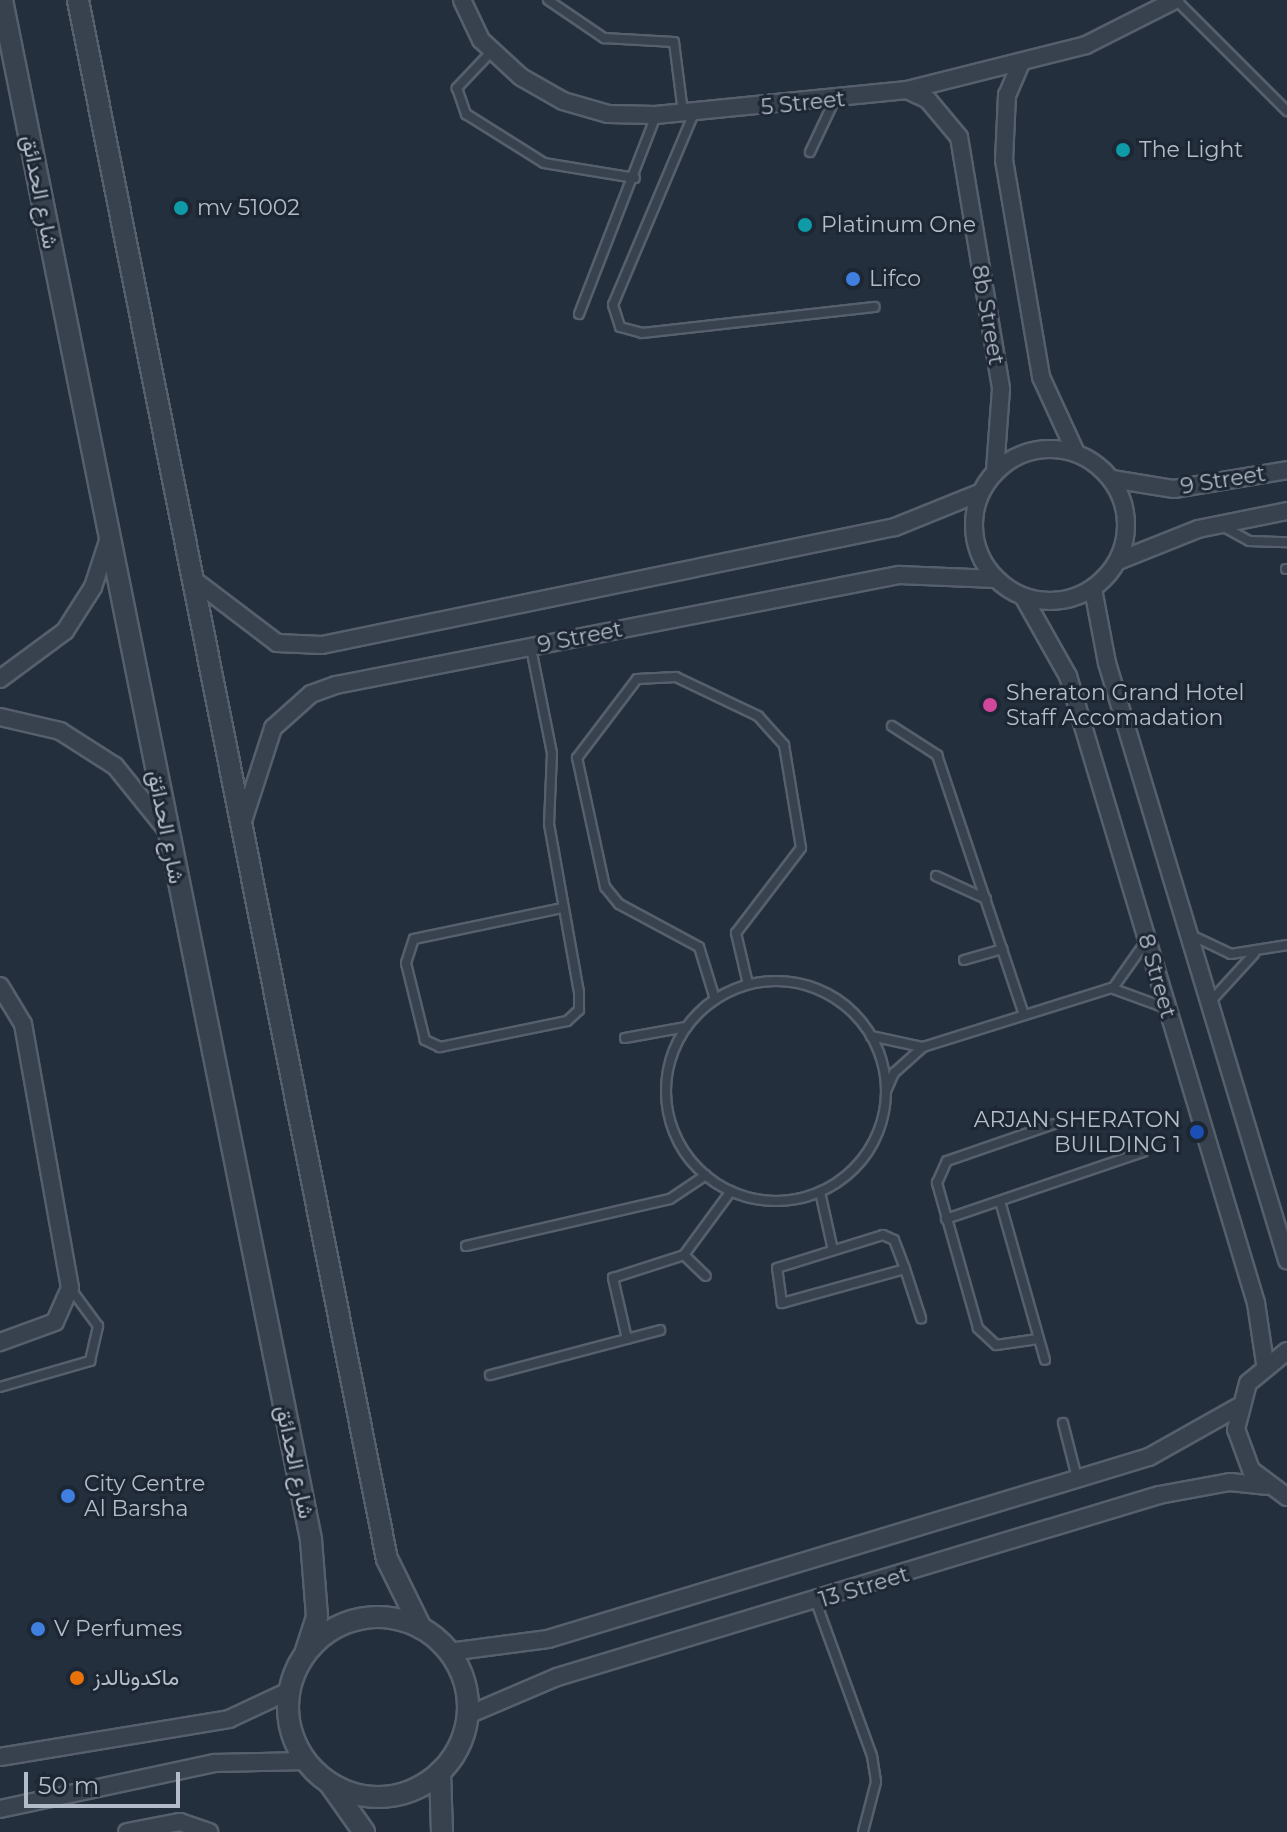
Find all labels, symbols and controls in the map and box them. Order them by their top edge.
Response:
street label: 5 Street [759,85,847,121]
street label: شارع الحدائق [16,133,64,251]
place label: The Light [1139,137,1243,163]
marker: The Light [1114,141,1132,159]
place label: mv 51002 [197,195,300,221]
marker: mv 51002 [172,199,190,217]
place label: Platinum One [821,212,976,238]
marker: Platinum One [796,216,814,234]
street label: 8b Street [966,263,1010,367]
place label: Lifco [869,266,921,292]
marker: Lifco [844,270,862,288]
street label: 9 Street [1179,460,1267,500]
street label: 9 Street [535,616,625,658]
place label: Sheraton Grand Hotel Staff Accomadation [1006,679,1244,730]
marker: Sheraton Grand Hotel Staff Accomadation [981,696,999,714]
street label: شارع الحدائق [142,768,190,886]
street label: 8 Street [1132,931,1182,1021]
place label: ARJAN SHERATON BUILDING 1 [974,1106,1181,1158]
marker: ARJAN SHERATON BUILDING 1 [1188,1123,1206,1141]
street label: شارع الحدائق [270,1403,320,1521]
place label: City Centre Al Barsha [84,1470,205,1522]
marker: City Centre Al Barsha [59,1487,77,1505]
street label: 13 Street [816,1561,912,1613]
place label: V Perfumes [54,1616,182,1642]
marker: V Perfumes [29,1620,47,1638]
place label: ماكدونالدز [93,1665,179,1691]
marker: ماكدونالدز [68,1669,86,1687]
scale bar [28,1756,184,1806]
text: 50 m [38,1771,99,1800]

